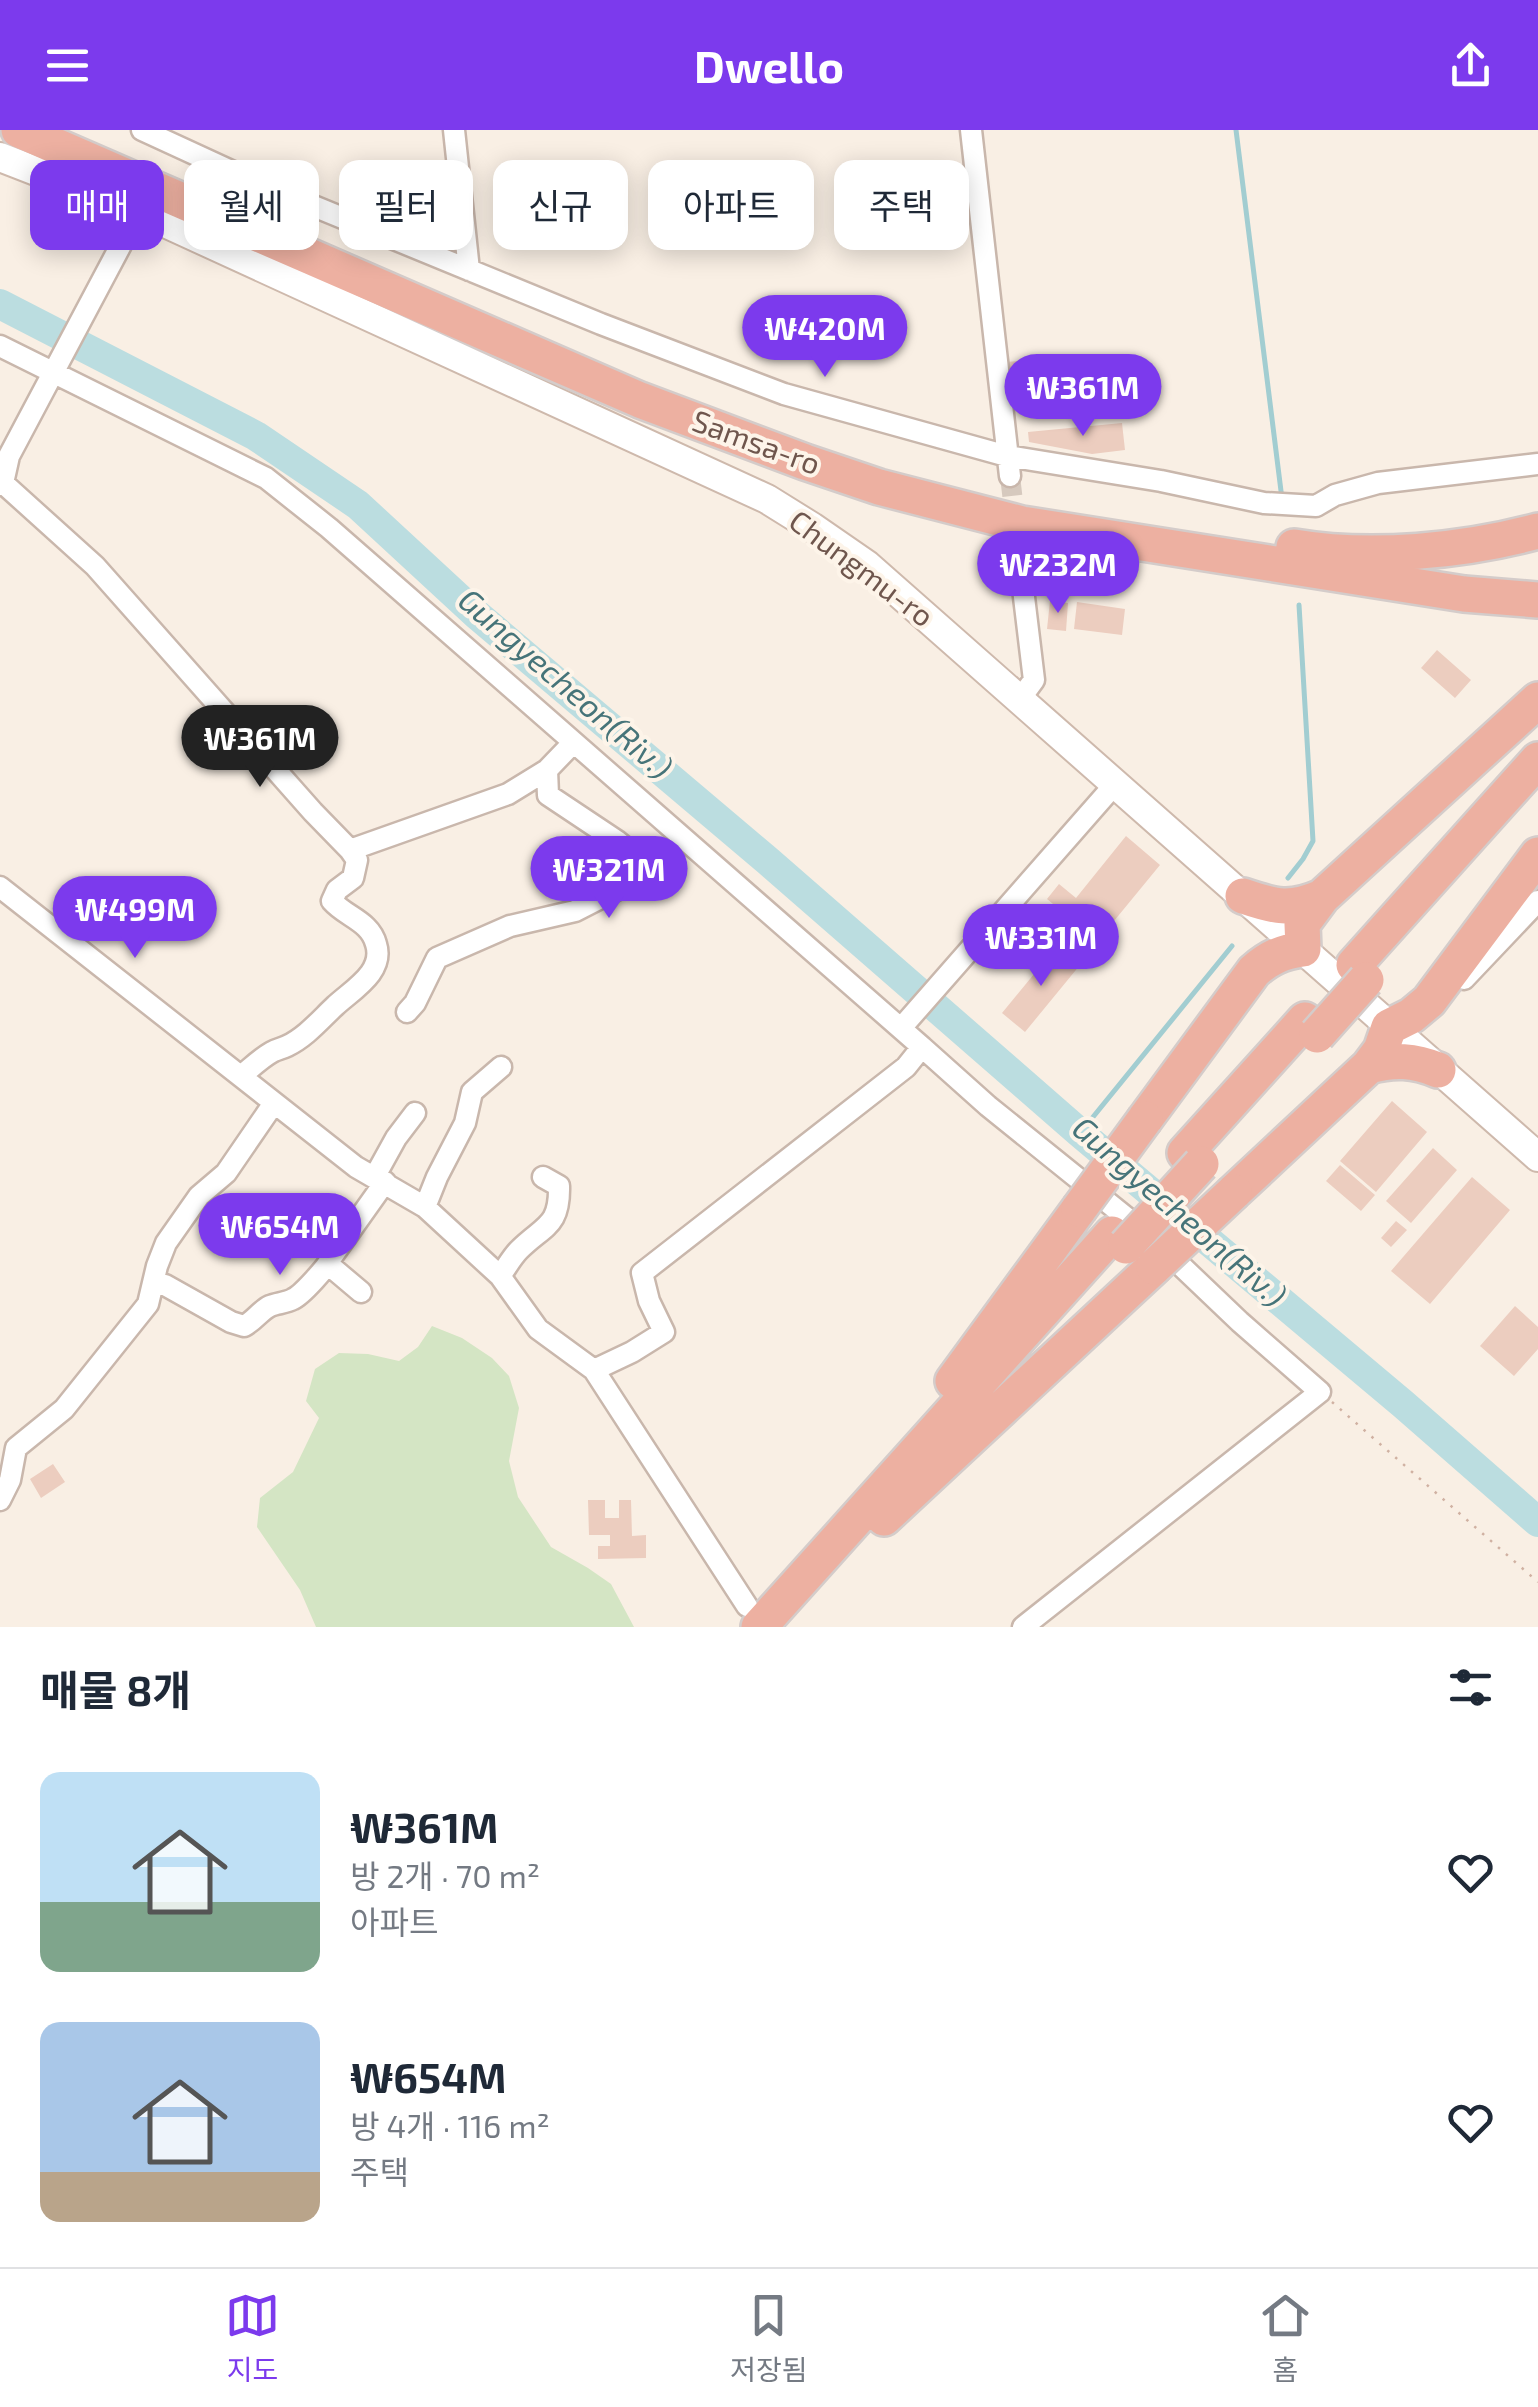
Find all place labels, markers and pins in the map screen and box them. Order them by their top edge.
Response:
pin: ₩420M [755,295,895,380]
pin: ₩361M [1013,354,1153,439]
pin: ₩232M [988,531,1128,616]
pin: ₩361M [190,705,330,790]
pin: ₩321M [539,836,679,921]
pin: ₩499M [65,876,205,961]
pin: ₩331M [971,904,1111,989]
pin: ₩654M [210,1193,350,1278]

